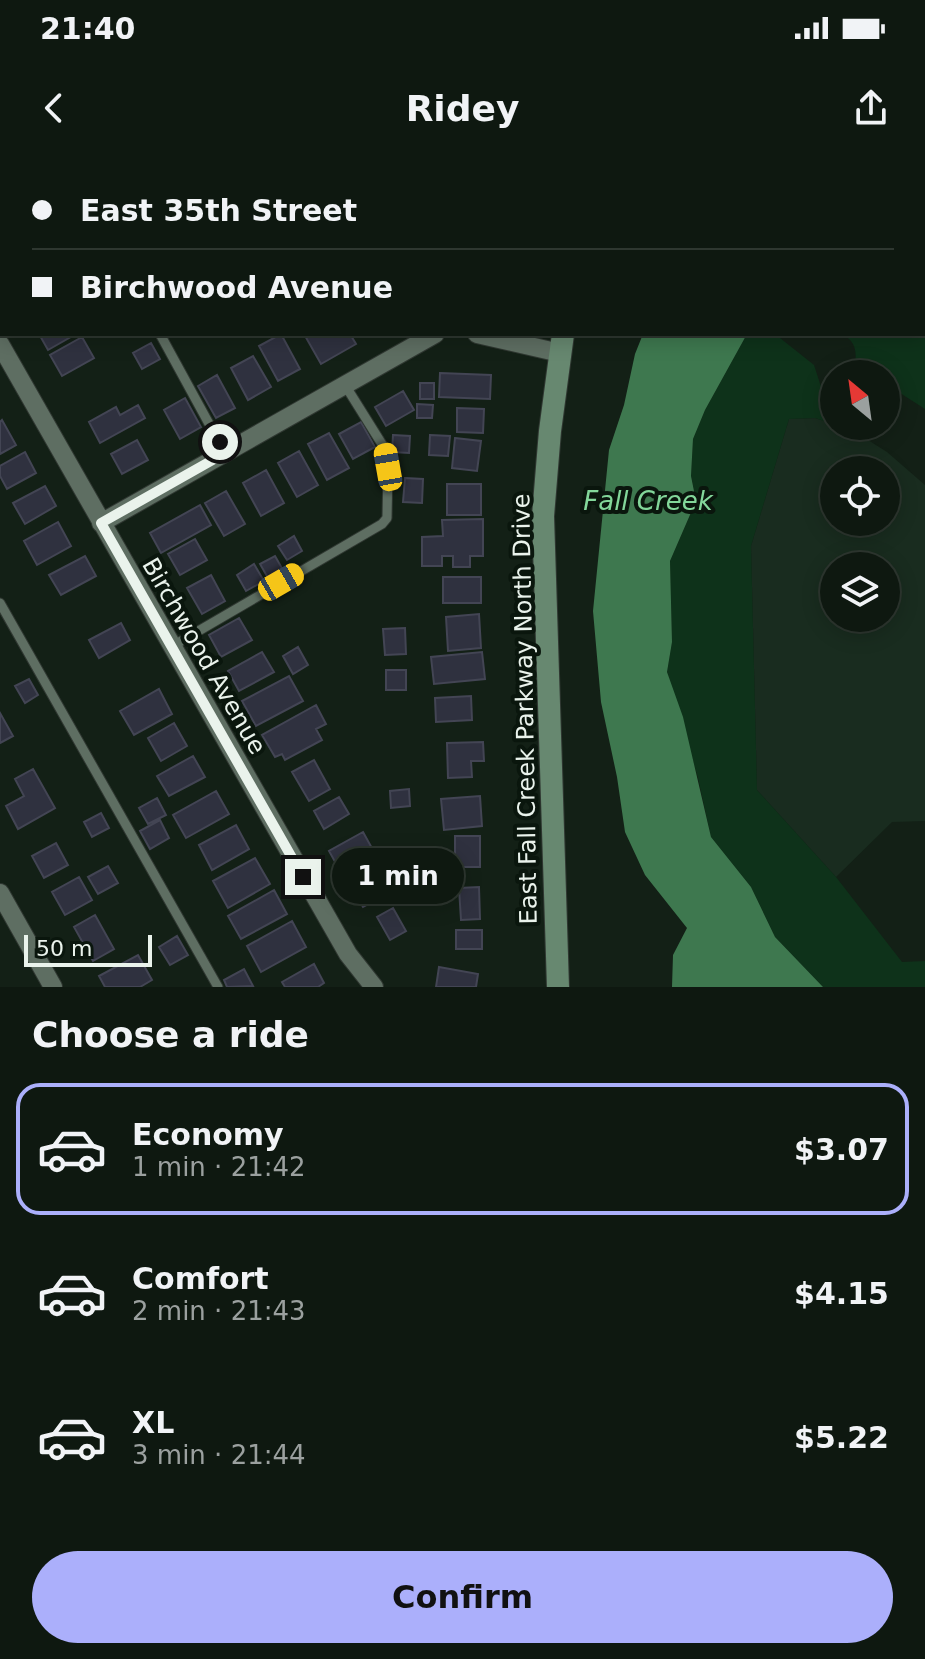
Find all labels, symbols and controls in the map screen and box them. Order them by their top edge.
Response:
text: 21:40 [40,11,136,46]
icon: back [32,86,76,130]
icon: share [849,86,893,130]
text: Ridey [406,88,519,129]
text: East 35th Street [80,193,357,228]
text: Birchwood Avenue [80,270,393,305]
north arrow [820,360,900,440]
map controls [820,360,900,632]
route start [202,424,238,460]
car [372,441,404,493]
button: locate [820,456,900,536]
water label: Fall Creek [583,486,714,516]
street label: East Fall Creek Parkway North Drive [507,493,543,925]
button: layers [820,552,900,632]
street label: Birchwood Avenue [136,553,272,759]
car [254,560,308,604]
callout: 1 min [331,849,463,905]
route end [285,859,321,895]
text: 1 min [357,861,439,891]
scale bar [24,931,152,967]
text: 50 m [36,936,92,961]
text: Choose a ride [32,1014,309,1055]
icon: car [36,1113,108,1185]
text: Economy [132,1117,284,1152]
text: $3.07 [794,1132,889,1167]
text: 1 min · 21:42 [132,1152,306,1182]
icon: car [36,1257,108,1329]
text: Comfort [132,1261,269,1296]
text: $4.15 [794,1276,889,1311]
text: 2 min · 21:43 [132,1296,306,1326]
icon: car [36,1401,108,1473]
text: XL [132,1405,174,1440]
text: $5.22 [794,1420,889,1455]
text: 3 min · 21:44 [132,1440,306,1470]
button: Confirm [32,1551,893,1643]

